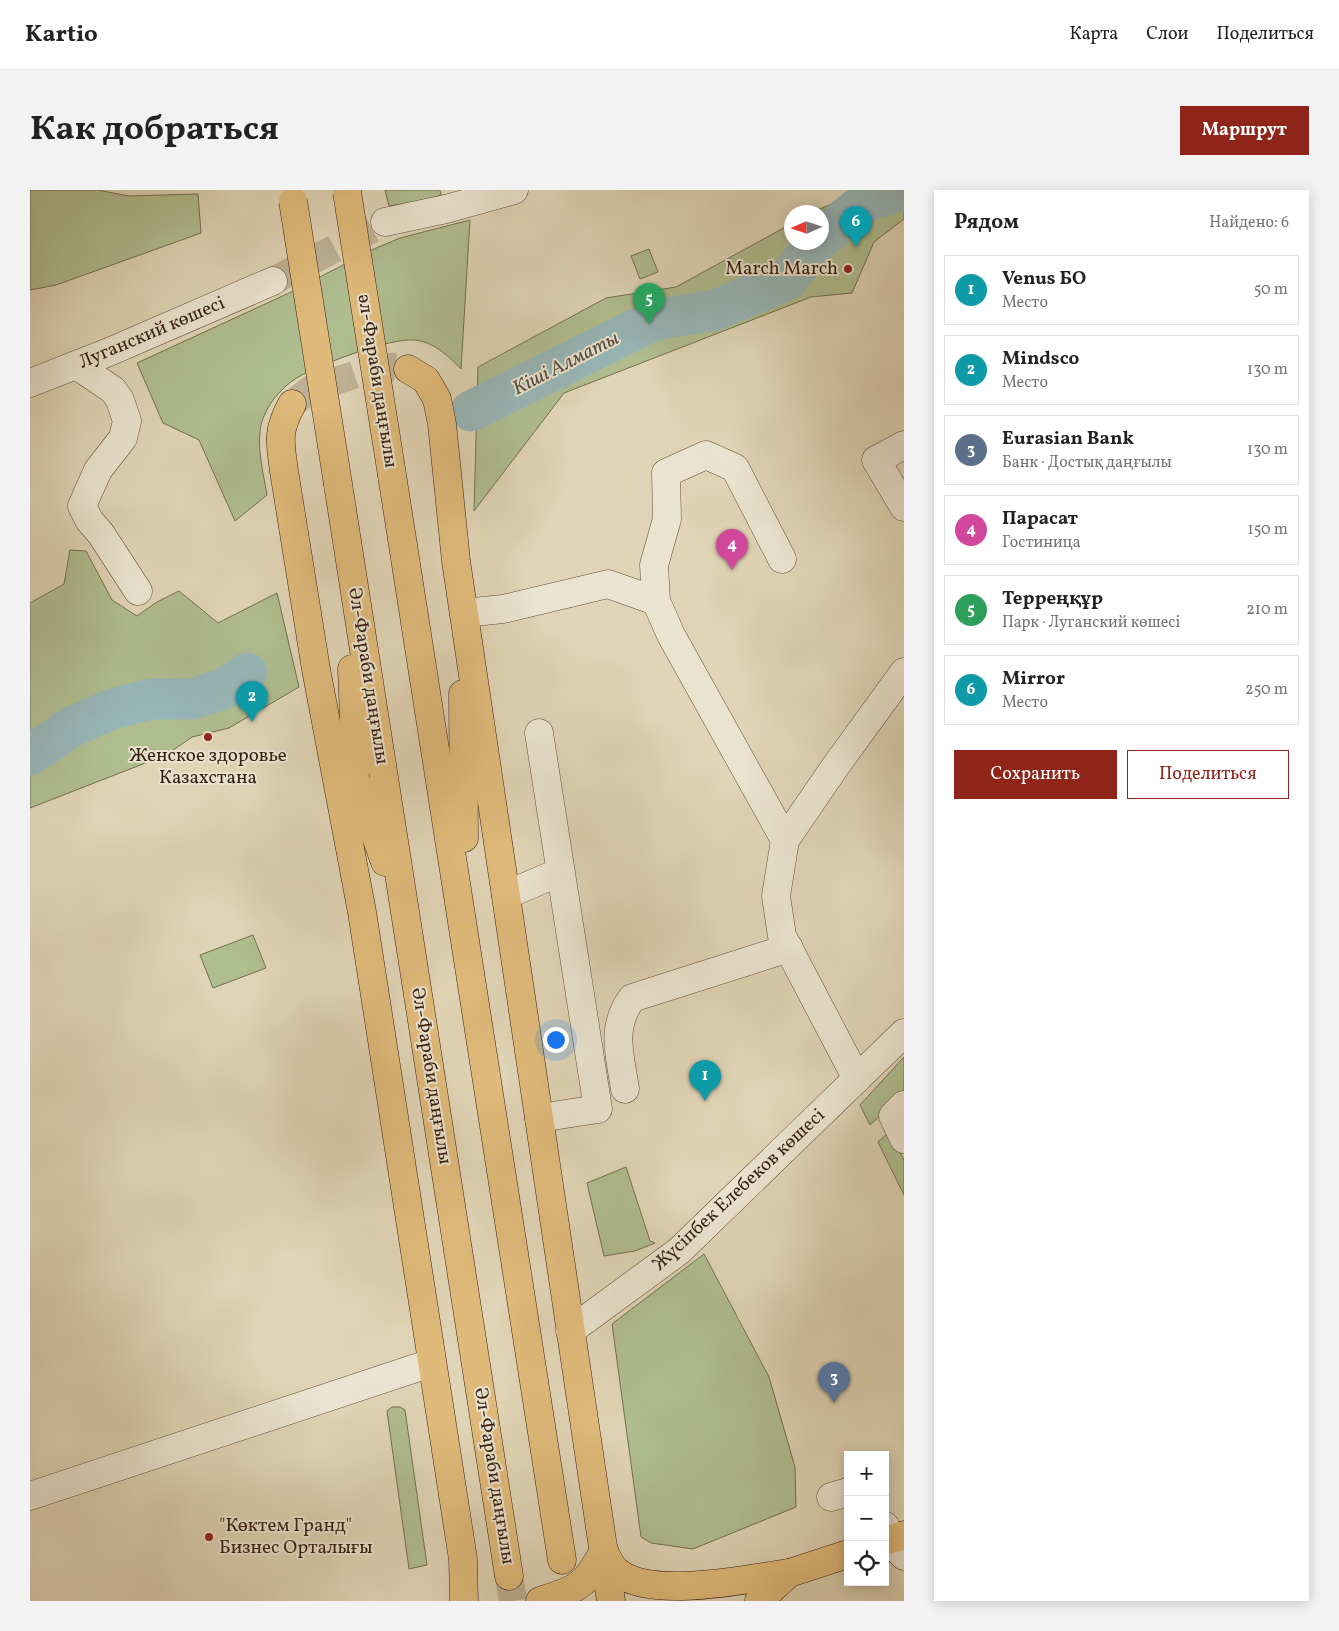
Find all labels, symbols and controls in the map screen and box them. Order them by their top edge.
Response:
text: Kartio [25,18,98,52]
text: Карта [1070,22,1118,47]
text: Слои [1146,22,1188,47]
text: Поделиться [1216,22,1314,47]
text: Как добраться [30,106,279,154]
button: Маршрут [1180,106,1309,155]
north arrow [784,205,829,250]
pin: 6 [840,206,872,247]
text: Рядом [954,208,1019,237]
text: Найдено: 6 [1209,212,1289,234]
place label: March March [725,256,838,282]
marker: March March [842,263,854,275]
text: Venus БО [1002,266,1086,292]
text: 1 [968,279,974,301]
text: 50 m [1254,279,1288,301]
pin: 5 [633,283,665,324]
street label: Луганский көшесі [75,290,229,376]
street label: әл-Фараби даңғылы [350,292,404,470]
text: Место [1002,292,1048,314]
water label: Кіші Алматы [508,325,624,403]
text: Mindsco [1002,346,1079,372]
text: 2 [967,359,975,381]
text: 130 m [1247,359,1288,381]
text: Место [1002,372,1048,394]
text: Eurasian Bank [1002,426,1134,452]
text: 3 [967,439,975,461]
text: 130 m [1247,439,1288,461]
text: Банк · Достық даңғылы [1002,452,1172,474]
text: Парасат [1002,506,1078,532]
text: 4 [966,519,976,541]
text: 150 m [1247,519,1288,541]
pin: 4 [716,529,748,570]
text: Гостиница [1002,532,1081,554]
street label: Әл-Фараби даңғылы [341,586,395,766]
text: Терреңқұр [1002,586,1103,612]
text: 5 [967,599,975,621]
text: 210 m [1246,599,1288,621]
text: Парк · Луганский көшесі [1002,612,1180,634]
text: Mirror [1002,666,1065,692]
text: 6 [967,679,975,701]
text: 250 m [1245,679,1288,701]
pin: 2 [236,681,268,722]
text: Место [1002,692,1048,714]
marker: Женское здоровье Казахстана [202,731,214,743]
place label: Женское здоровье Казахстана [129,743,287,791]
button: Сохранить [954,750,1117,799]
button: Поделиться [1127,750,1289,799]
street label: Әл-Фараби даңғылы [404,986,458,1166]
your location [543,1027,569,1053]
pin: 1 [689,1060,721,1101]
street label: Жүсіпбек Елебеков көшесі [647,1103,831,1277]
pin: 3 [818,1362,850,1403]
street label: Әл-Фараби даңғылы [467,1386,521,1566]
map controls [844,1451,889,1586]
button: + [844,1451,889,1496]
button: − [844,1496,889,1541]
place label: "Көктем Гранд" Бизнес Орталығы [219,1513,373,1561]
marker: "Көктем Гранд" Бизнес Орталығы [203,1531,215,1543]
button: locate [844,1541,889,1586]

